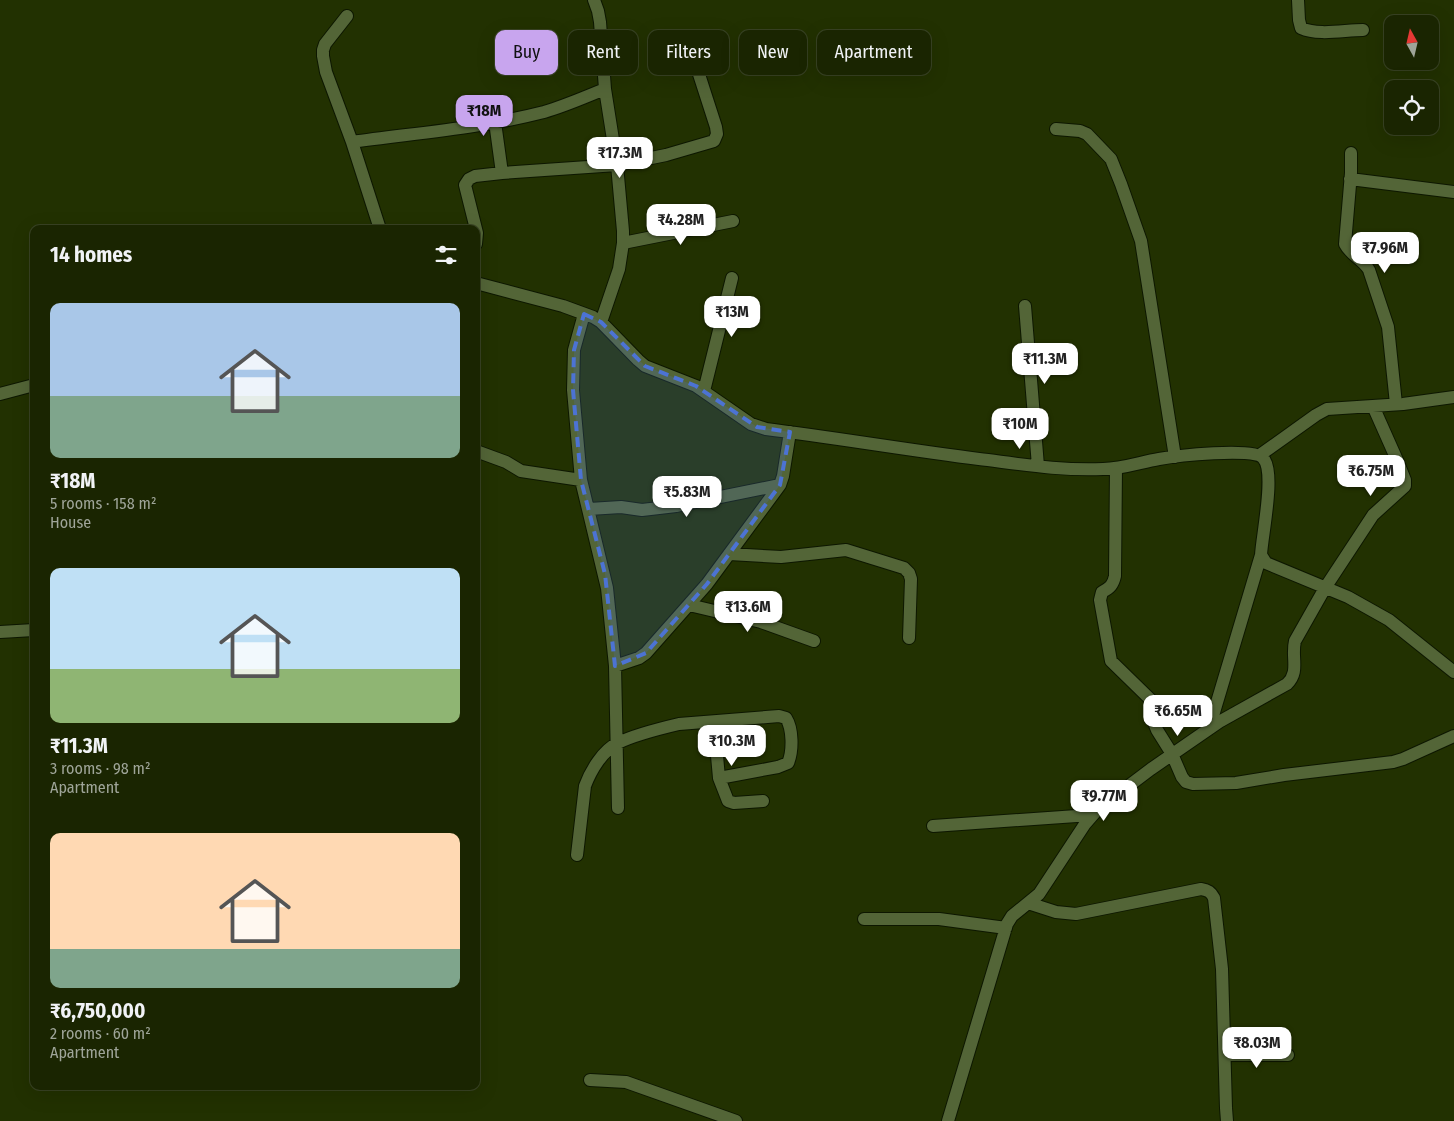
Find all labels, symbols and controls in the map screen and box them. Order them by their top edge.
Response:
north arrow [1384,15,1439,70]
map controls [1384,15,1439,135]
chip: Buy [495,30,558,75]
chip: Rent [568,30,638,75]
chip: Filters [648,30,729,75]
chip: New [739,30,807,75]
chip: Apartment [817,30,931,75]
button: locate [1384,80,1439,135]
pin: ₹18M [454,94,514,137]
text: ₹18M [467,101,501,120]
pin: ₹17.3M [579,136,661,179]
text: ₹17.3M [598,143,642,162]
pin: ₹4.28M [640,204,722,246]
text: ₹4.28M [658,210,704,229]
pin: ₹7.96M [1344,232,1426,274]
text: ₹7.96M [1362,238,1408,257]
icon: filters [432,241,460,269]
text: 14 homes [50,242,132,268]
pin: ₹13M [702,296,762,338]
text: ₹13M [715,302,749,321]
icon: home [210,336,300,426]
pin: ₹11.3M [1004,342,1086,385]
text: ₹11.3M [1023,349,1067,368]
pin: ₹10M [990,408,1050,450]
text: ₹10M [1003,414,1037,433]
pin: ₹6.75M [1330,454,1412,497]
text: ₹6.75M [1348,461,1394,480]
text: ₹18M [50,468,95,494]
pin: ₹5.83M [646,476,728,518]
text: ₹5.83M [664,482,710,501]
text: 5 rooms · 158 m² [50,494,156,513]
text: House [50,513,91,532]
pin: ₹13.6M [707,590,789,633]
text: ₹13.6M [725,597,771,616]
icon: home [210,601,300,691]
pin: ₹6.65M [1137,694,1219,737]
text: ₹6.65M [1154,701,1202,720]
pin: ₹10.3M [691,724,773,767]
text: ₹10.3M [709,731,755,750]
text: ₹11.3M [50,733,108,759]
text: 3 rooms · 98 m² [50,759,151,778]
text: Apartment [50,778,119,797]
pin: ₹9.77M [1063,780,1145,822]
text: ₹9.77M [1082,786,1126,805]
icon: home [210,866,300,956]
text: ₹6,750,000 [50,998,145,1024]
text: 2 rooms · 60 m² [50,1024,151,1043]
pin: ₹8.03M [1216,1026,1298,1069]
text: ₹8.03M [1233,1033,1281,1052]
text: Apartment [50,1043,119,1062]

